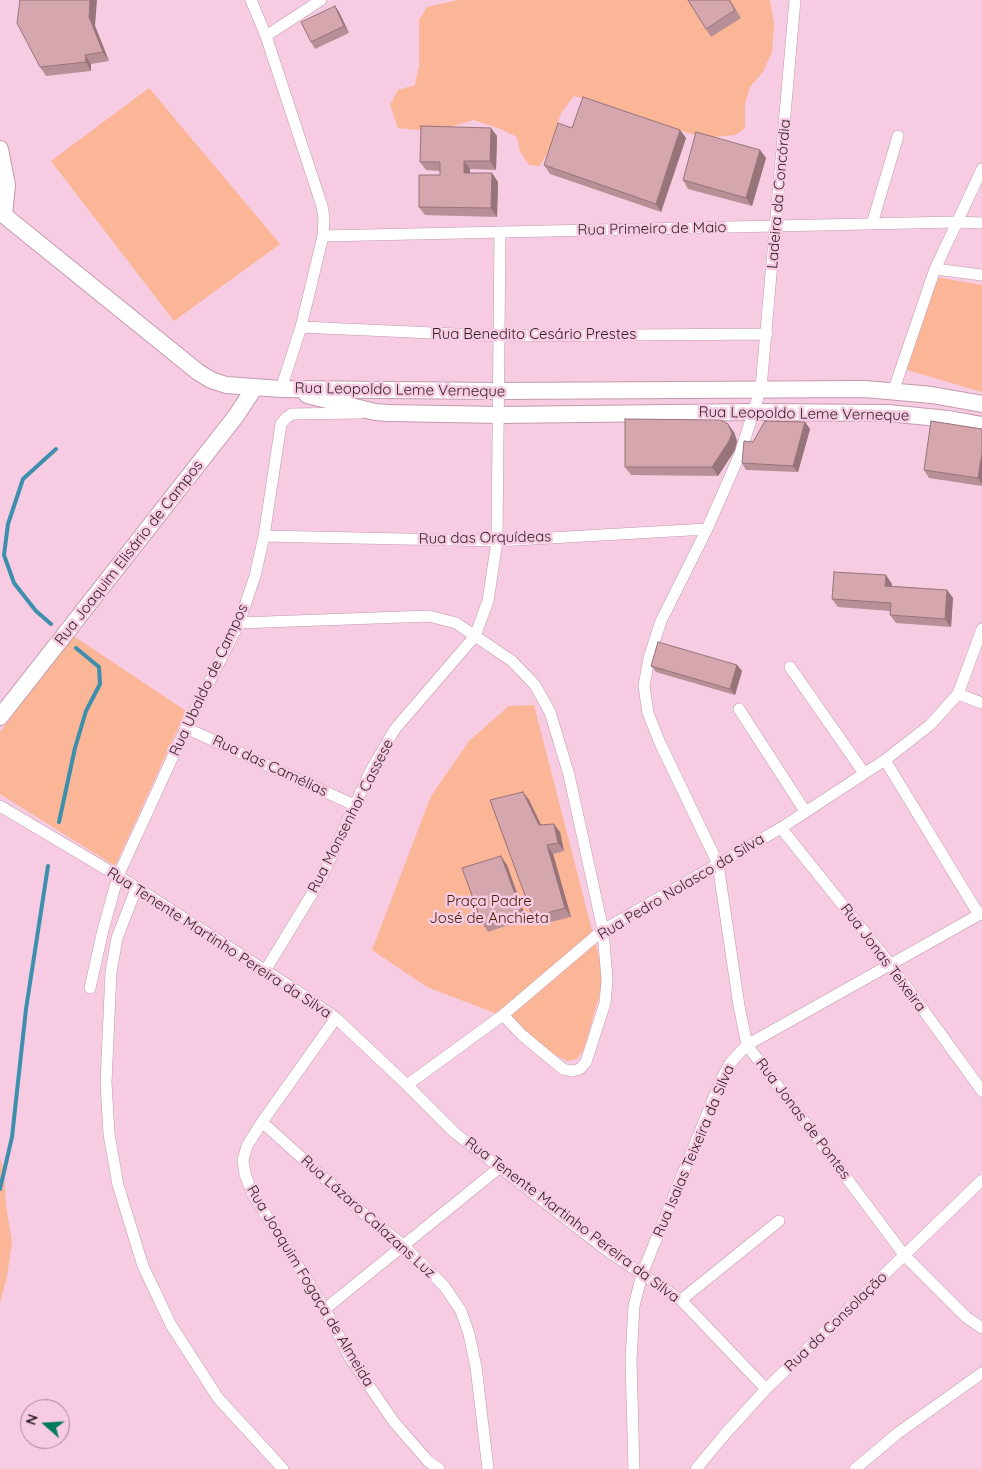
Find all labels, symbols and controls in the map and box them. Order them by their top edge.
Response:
street label: Ladeira da Concórdia [763,118,795,270]
street label: Rua Primeiro de Maio [577,219,727,239]
street label: Rua Benedito Cesário Prestes [432,325,636,343]
street label: Rua Leopoldo Leme Verneque [295,379,505,401]
street label: Rua Leopoldo Leme Verneque [699,403,909,425]
street label: Rua Joaquim Elisário de Campos [51,457,207,649]
street label: Rua das Orquídeas [419,528,551,548]
street label: Rua Ubaldo de Campos [166,601,252,759]
street label: Rua das Camélias [210,731,330,801]
street label: Rua Monsenhor Cassese [304,736,398,896]
street label: Rua Pedro Nolasco da Silva [594,830,768,944]
street label: Rua Tenente Martinho Pereira da Silva [103,864,335,1022]
park label: Praça Padre José de Anchieta [429,892,549,927]
street label: Rua Jonas Teixeira [837,900,929,1016]
street label: Rua Jonas de Pontes [752,1055,854,1183]
street label: Rua Isaias Teixeira da Silva [649,1062,739,1240]
street label: Rua Tenente Martinho Pereira da Silva [461,1133,683,1307]
street label: Rua Lázaro Calazans Luz [297,1152,439,1282]
street label: Rua Joaquim Fogaça de Almeida [243,1182,377,1390]
street label: Rua da Consolação [781,1268,891,1376]
north arrow [20,1399,70,1449]
text: N [22,1412,42,1427]

